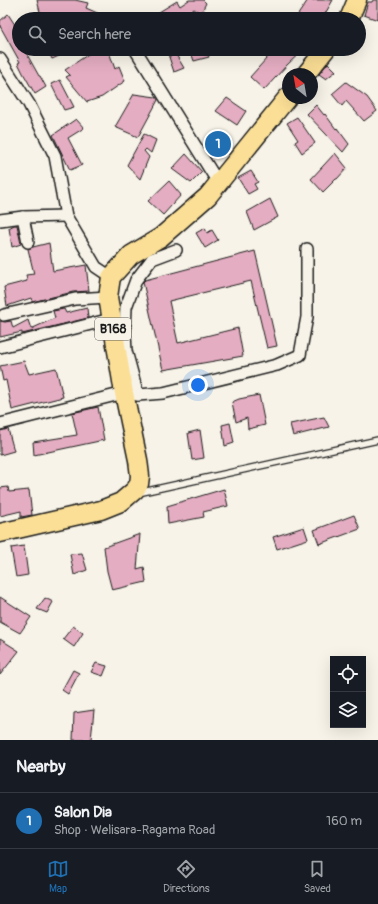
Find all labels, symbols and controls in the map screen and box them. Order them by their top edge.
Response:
search box [12,12,366,56]
icon: search [26,23,48,45]
text: Search here [58,25,131,44]
north arrow [282,68,318,104]
pin: 1 [205,129,231,159]
road number: B168 [95,318,131,340]
your location [188,375,208,395]
map controls [330,656,366,728]
button: locate [330,656,366,692]
button: layers [330,692,366,728]
text: Nearby [16,756,65,777]
text: Salon Dia [54,803,112,822]
text: 1 [26,813,32,829]
text: 160 m [326,813,362,829]
text: Shop · Welisara-Ragama Road [54,822,215,838]
tab: Map [47,858,69,895]
tab: Directions [163,858,210,895]
tab: Saved [304,858,331,895]

